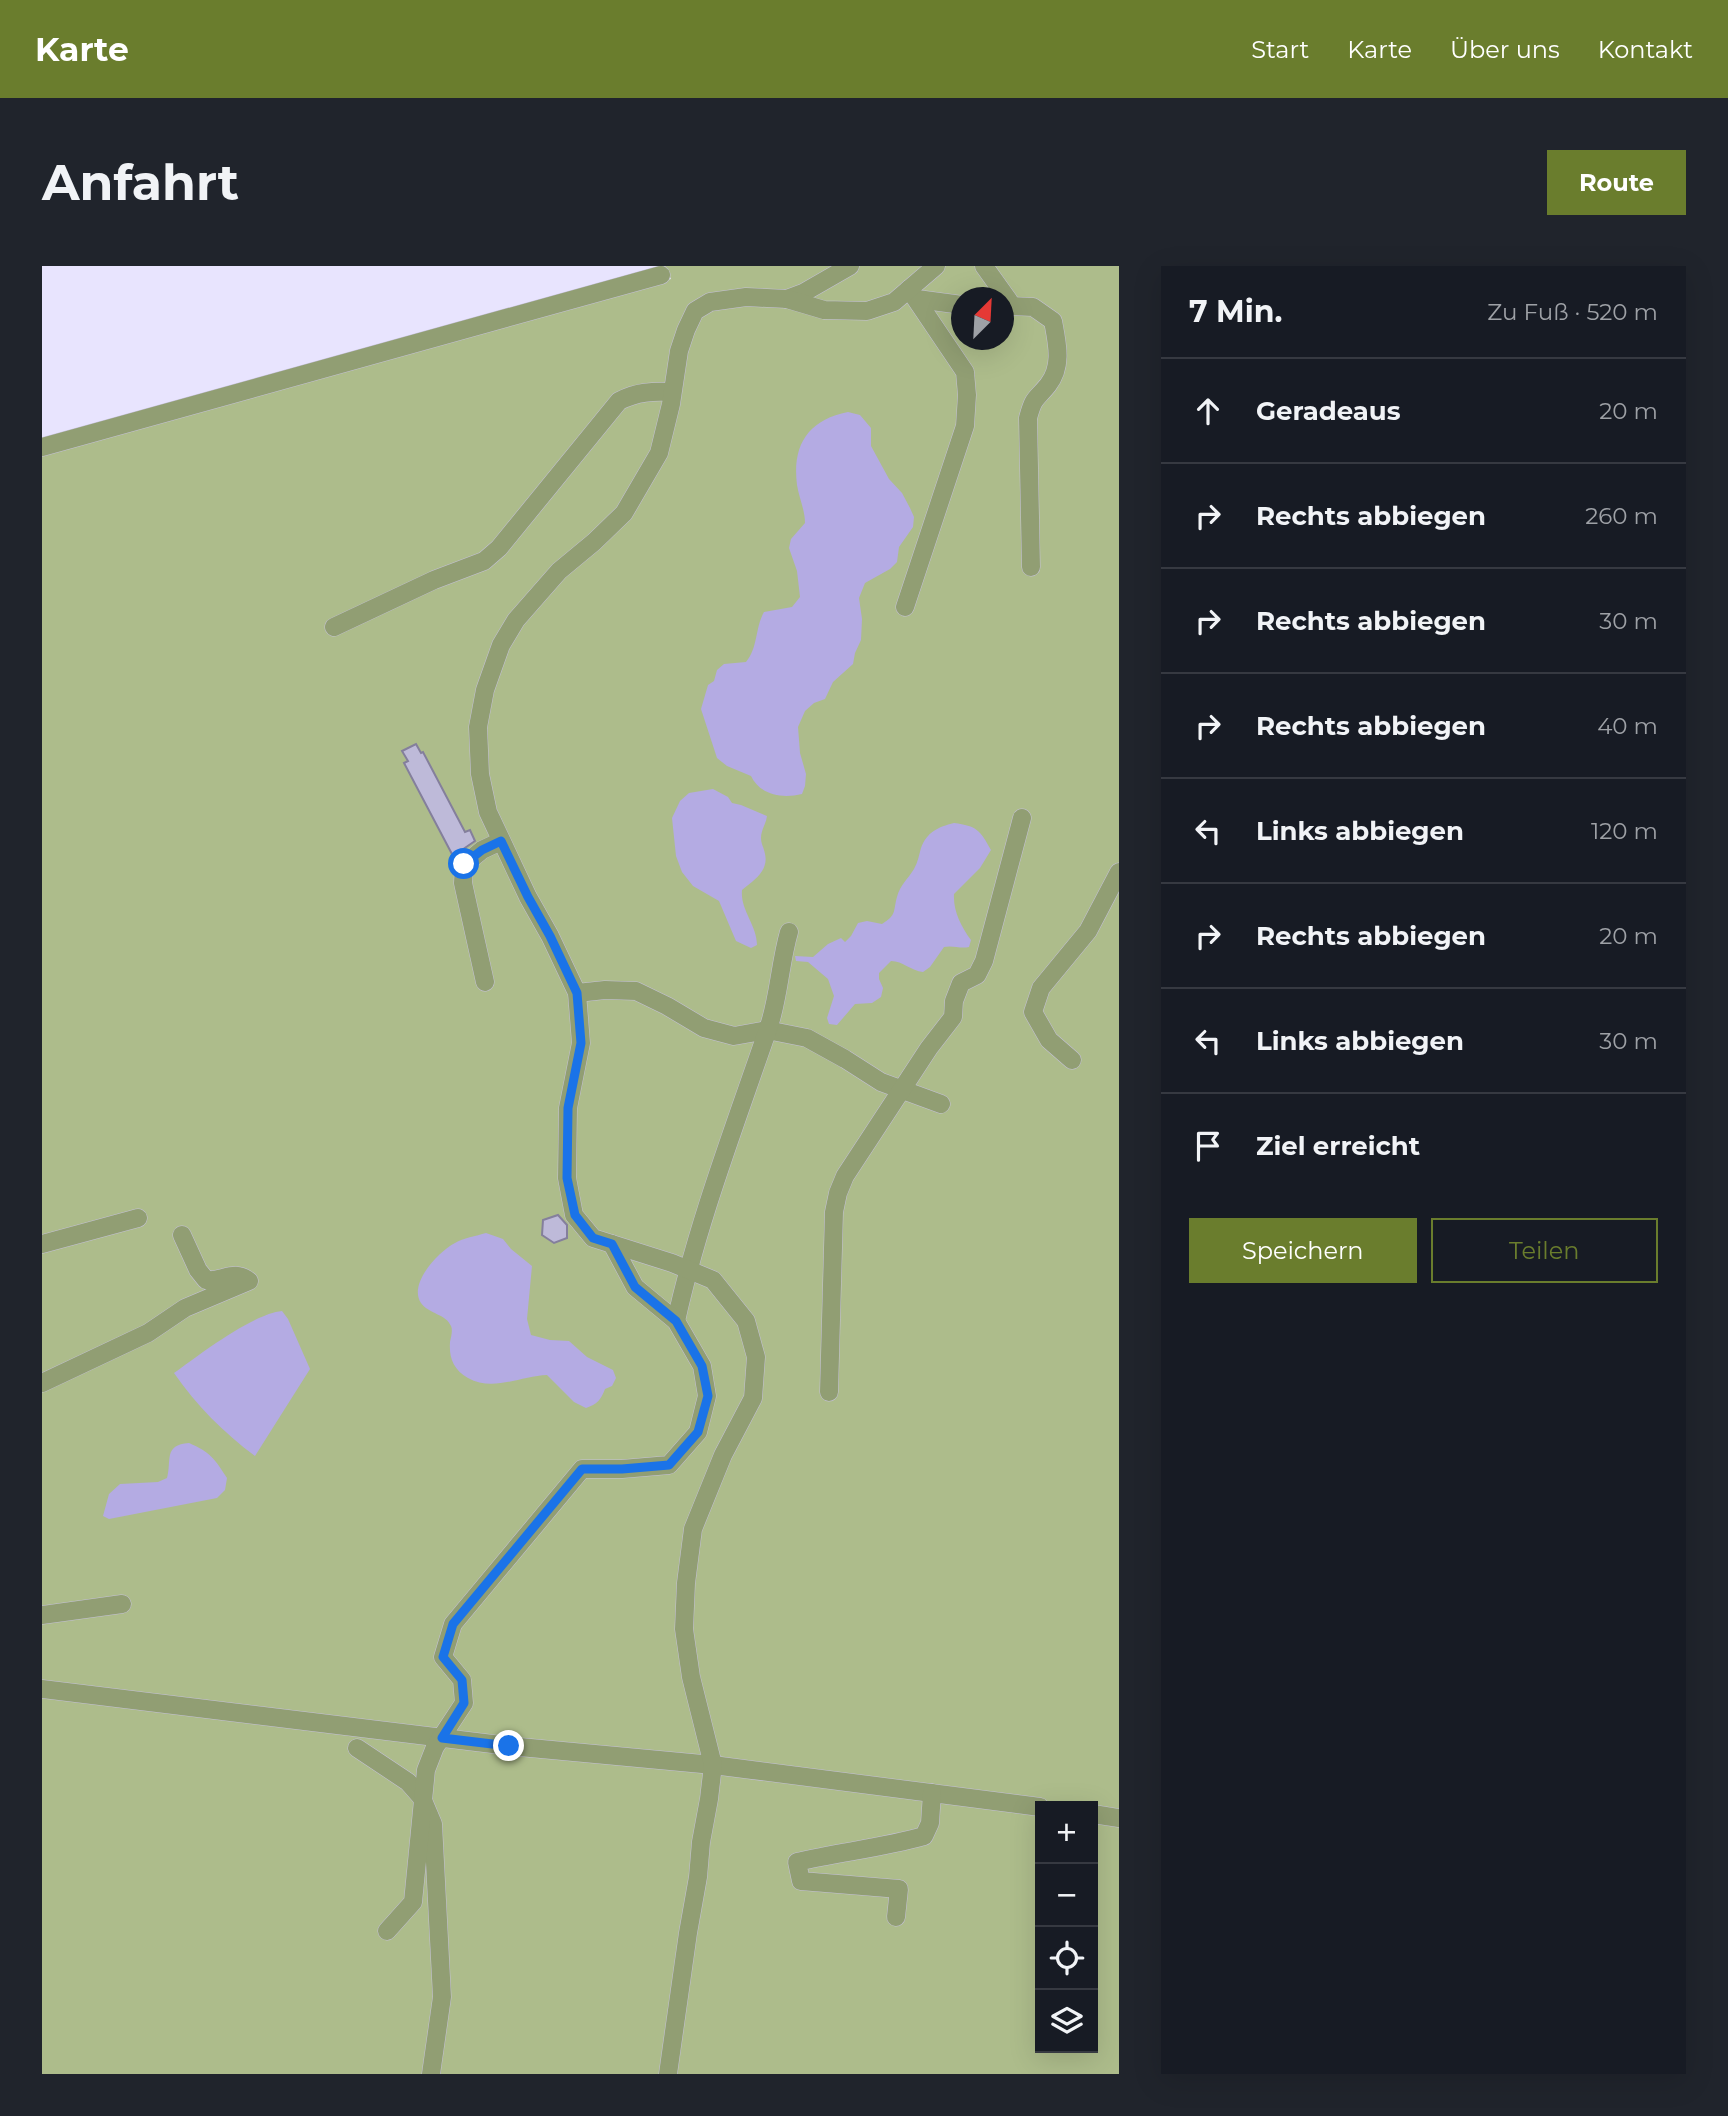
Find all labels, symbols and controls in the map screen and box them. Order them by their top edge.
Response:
text: Karte [35,29,129,69]
text: Start [1251,35,1309,64]
text: Karte [1347,35,1412,64]
text: Über uns [1450,35,1560,64]
text: Kontakt [1598,35,1693,64]
button: Route [1547,150,1686,215]
text: Anfahrt [42,153,239,212]
north arrow [951,287,1014,350]
text: 7 Min. [1189,293,1282,330]
text: Zu Fuß · 520 m [1487,298,1658,326]
icon: ahead [1189,392,1227,430]
text: Geradeaus [1256,395,1401,427]
text: 20 m [1599,397,1658,425]
icon: right [1189,497,1227,535]
text: Rechts abbiegen [1256,500,1486,532]
text: 260 m [1585,502,1658,530]
icon: right [1189,602,1227,640]
text: Rechts abbiegen [1256,605,1486,637]
text: 30 m [1599,607,1658,635]
icon: right [1189,707,1227,745]
text: Rechts abbiegen [1256,710,1486,742]
text: 40 m [1597,712,1658,740]
icon: left [1189,812,1227,850]
text: Links abbiegen [1256,815,1464,847]
text: 120 m [1591,817,1658,845]
route start [448,848,479,879]
icon: right [1189,917,1227,955]
text: Rechts abbiegen [1256,920,1486,952]
text: 20 m [1599,922,1658,950]
icon: left [1189,1022,1227,1060]
text: Links abbiegen [1256,1025,1464,1057]
text: 30 m [1599,1027,1658,1055]
icon: arrive [1189,1127,1227,1165]
text: Ziel erreicht [1256,1130,1420,1162]
button: Speichern [1189,1218,1417,1283]
button: Teilen [1431,1218,1658,1283]
route end [493,1730,524,1761]
map controls [1035,1801,1098,2053]
button: + [1035,1801,1098,1864]
button: − [1035,1864,1098,1927]
button: locate [1035,1927,1098,1990]
button: layers [1035,1990,1098,2053]

